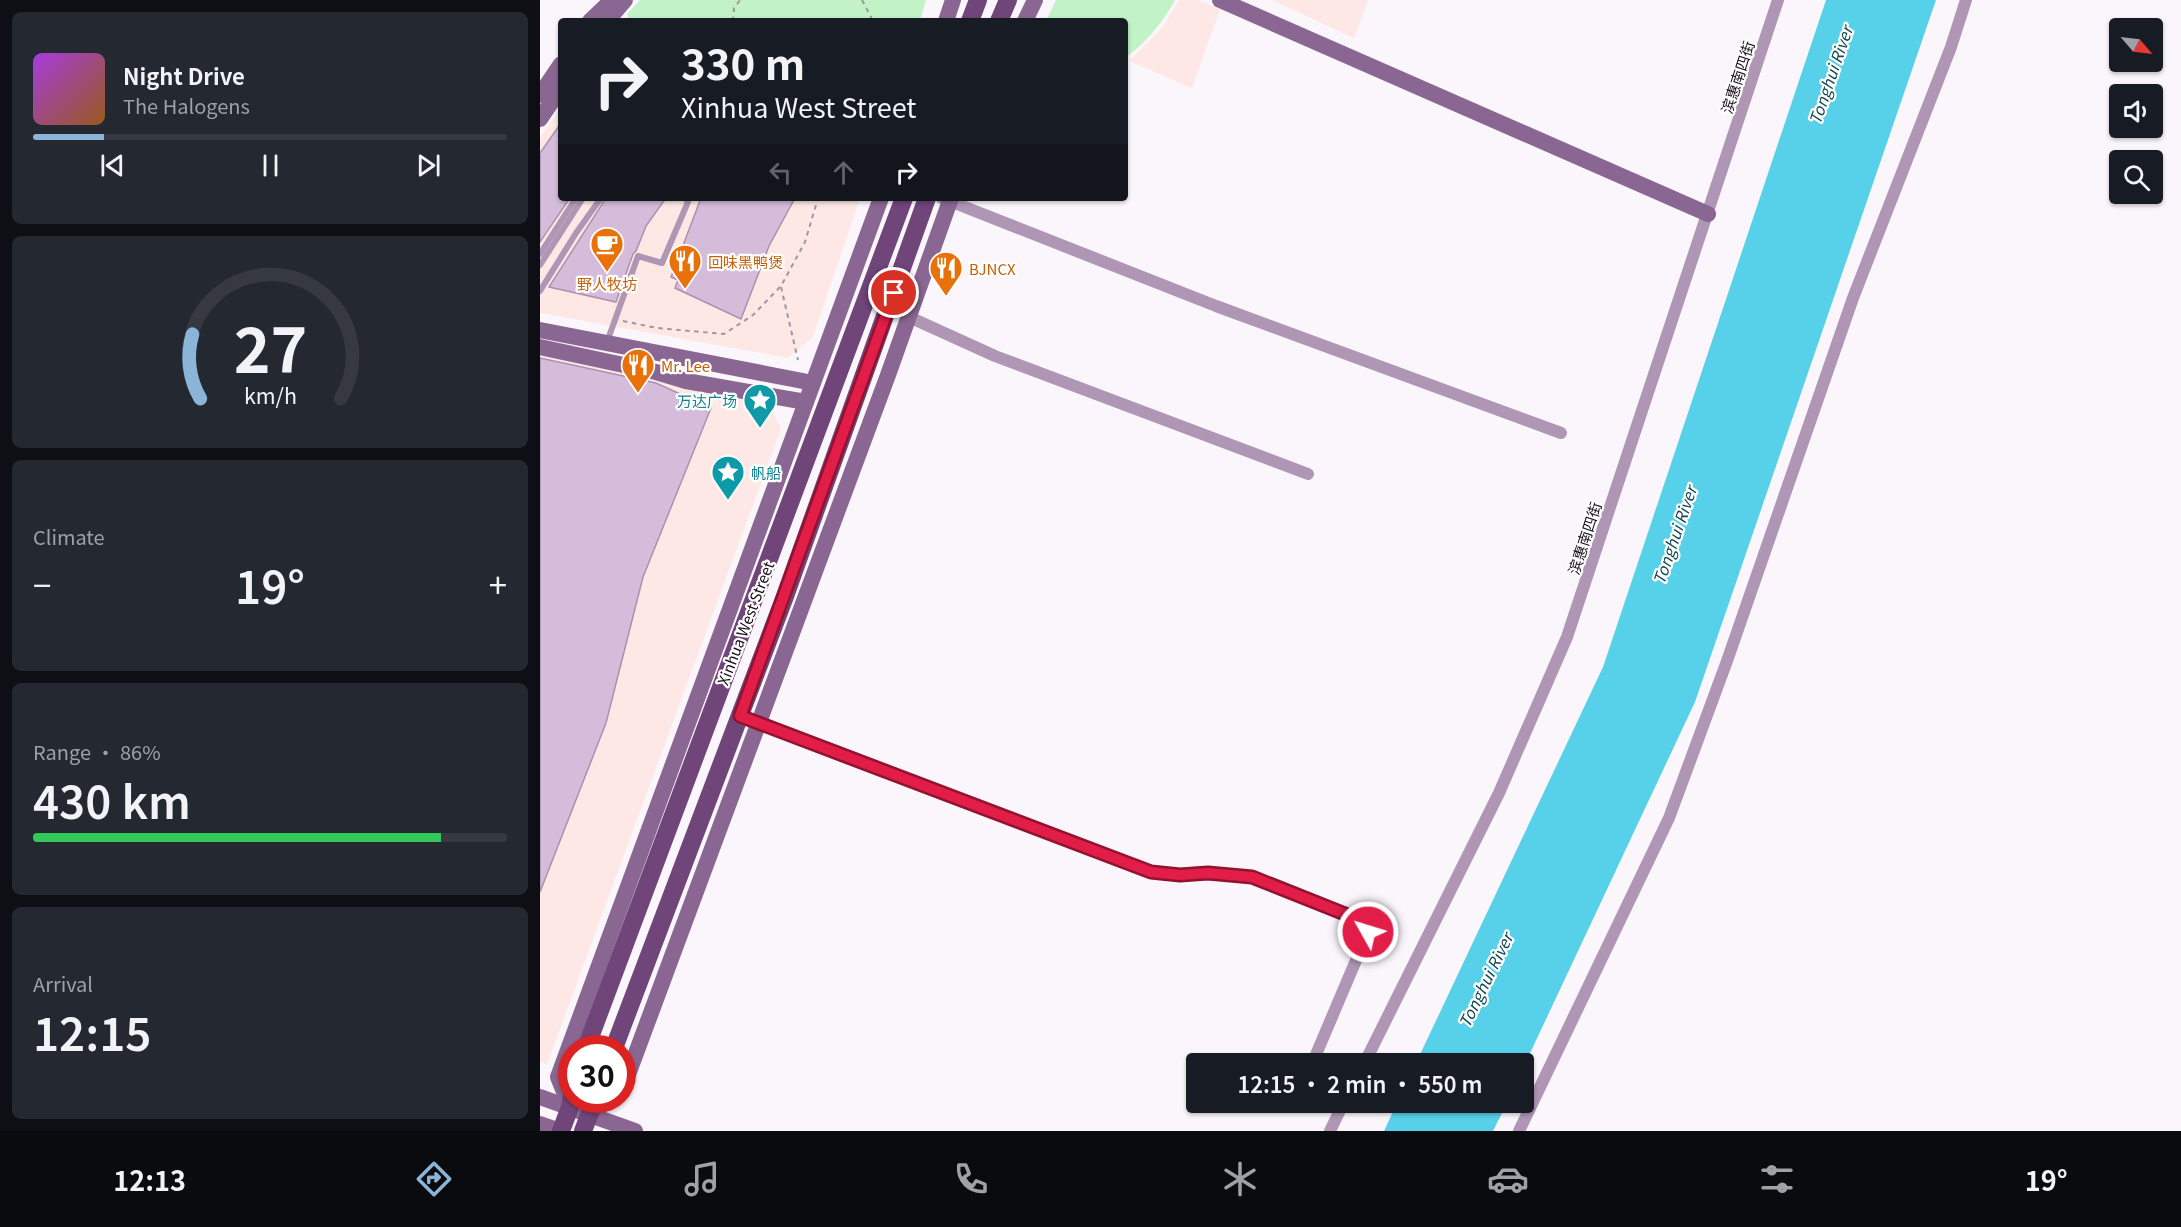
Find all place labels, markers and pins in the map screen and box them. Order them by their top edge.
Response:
cafe icon: 野人牧坊 [589,226,625,273]
restaurant icon: 回味黑鸭煲 [667,243,703,290]
restaurant icon: BJNCX [928,250,964,297]
place label: 回味黑鸭煲 [708,251,783,272]
place label: BJNCX [969,258,1016,279]
pin [868,267,919,318]
place label: 野人牧坊 [577,273,637,294]
restaurant icon: Mr. Lee [620,347,656,394]
place label: Mr. Lee [661,355,710,376]
place icon: 万达广场 [742,382,778,429]
place label: 万达广场 [677,390,737,411]
place icon: 帆船 [710,454,746,501]
place label: 帆船 [751,462,781,483]

